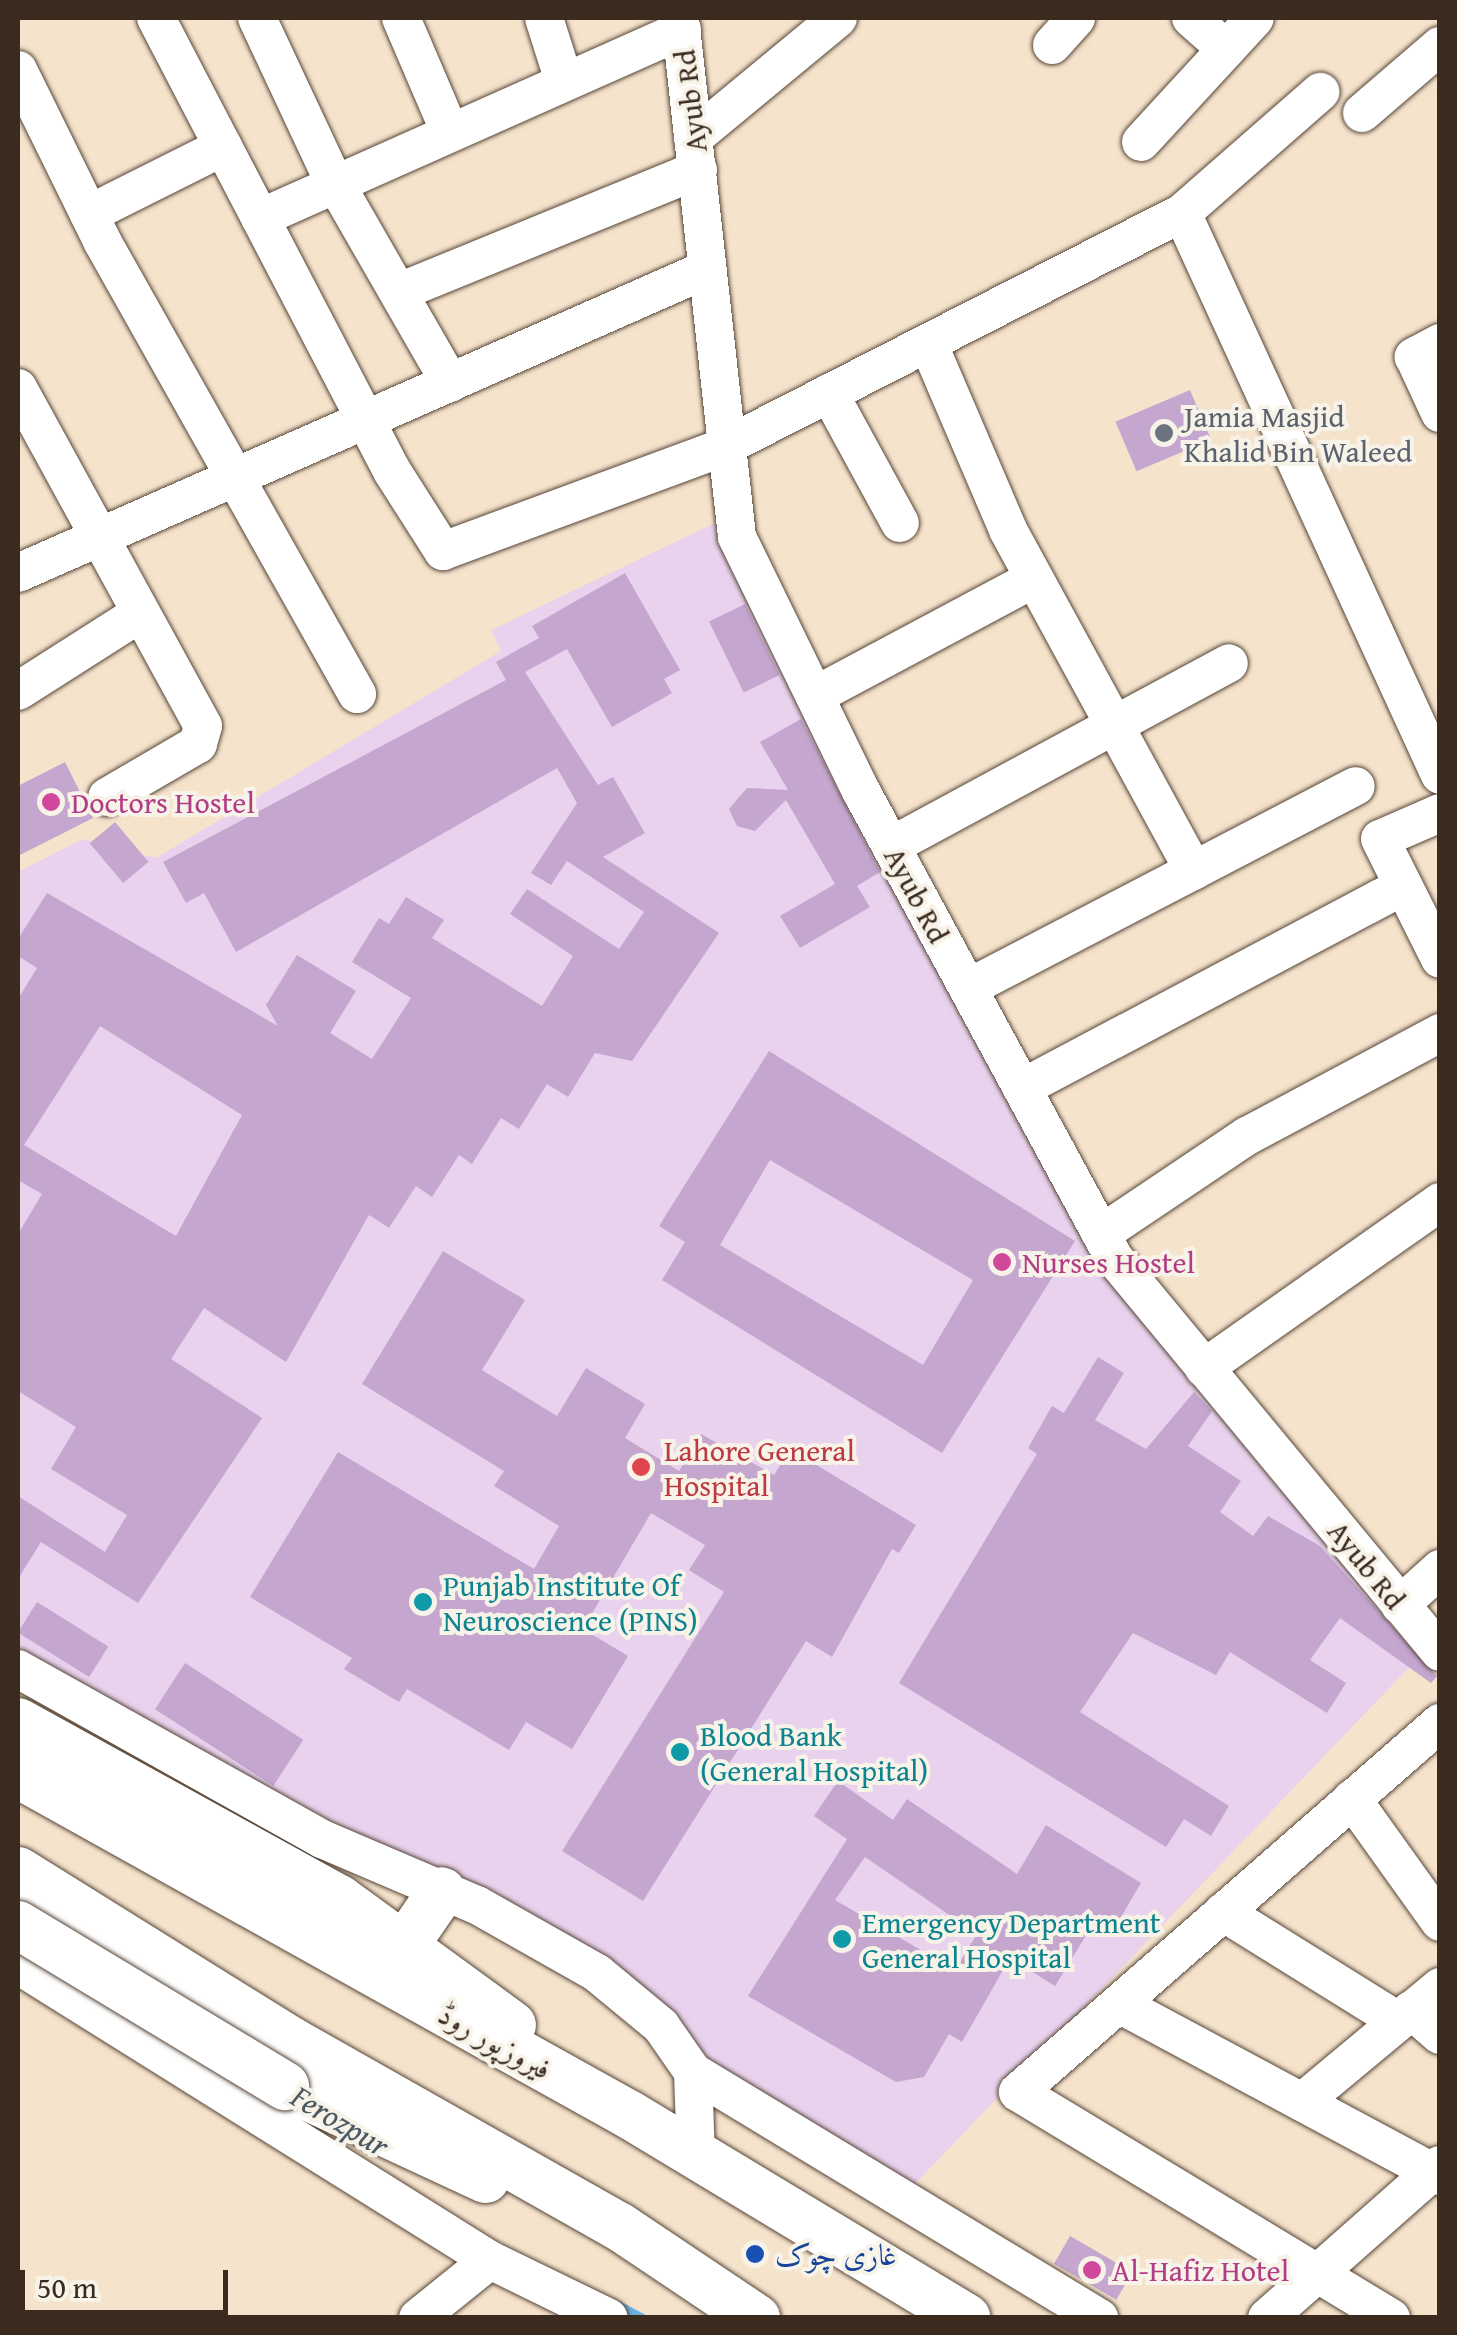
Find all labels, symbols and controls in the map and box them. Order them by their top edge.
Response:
street label: Ayub Rd [666,48,714,154]
place label: Jamia Masjid Khalid Bin Waleed [1184,398,1412,468]
marker: Jamia Masjid Khalid Bin Waleed [1153,422,1175,444]
place label: Doctors Hostel [71,784,255,820]
marker: Doctors Hostel [40,791,62,813]
street label: Ayub Rd [877,841,957,949]
place label: Nurses Hostel [1022,1244,1195,1280]
marker: Nurses Hostel [991,1251,1013,1273]
place label: Lahore General Hospital [664,1432,855,1502]
marker: Lahore General Hospital [628,1454,654,1480]
street label: Ayub Rd [1321,1514,1413,1616]
place label: Punjab Institute Of Neuroscience (PINS) [443,1567,698,1638]
marker: Punjab Institute Of Neuroscience (PINS) [412,1591,434,1613]
place label: Blood Bank (General Hospital) [700,1717,928,1788]
marker: Blood Bank (General Hospital) [669,1741,691,1763]
place label: Emergency Department General Hospital [862,1904,1160,1974]
marker: Emergency Department General Hospital [831,1928,853,1950]
street label: فیروزپور روڈ [432,1995,558,2087]
water label: Ferozpur [284,2077,396,2165]
place label: غازی چوک [775,2236,897,2272]
marker: غازی چوک [744,2243,766,2265]
scale bar [25,2250,232,2312]
place label: Al-Hafiz Hotel [1112,2252,1289,2288]
marker: Al-Hafiz Hotel [1081,2259,1103,2281]
text: 50 m [37,2265,97,2309]

